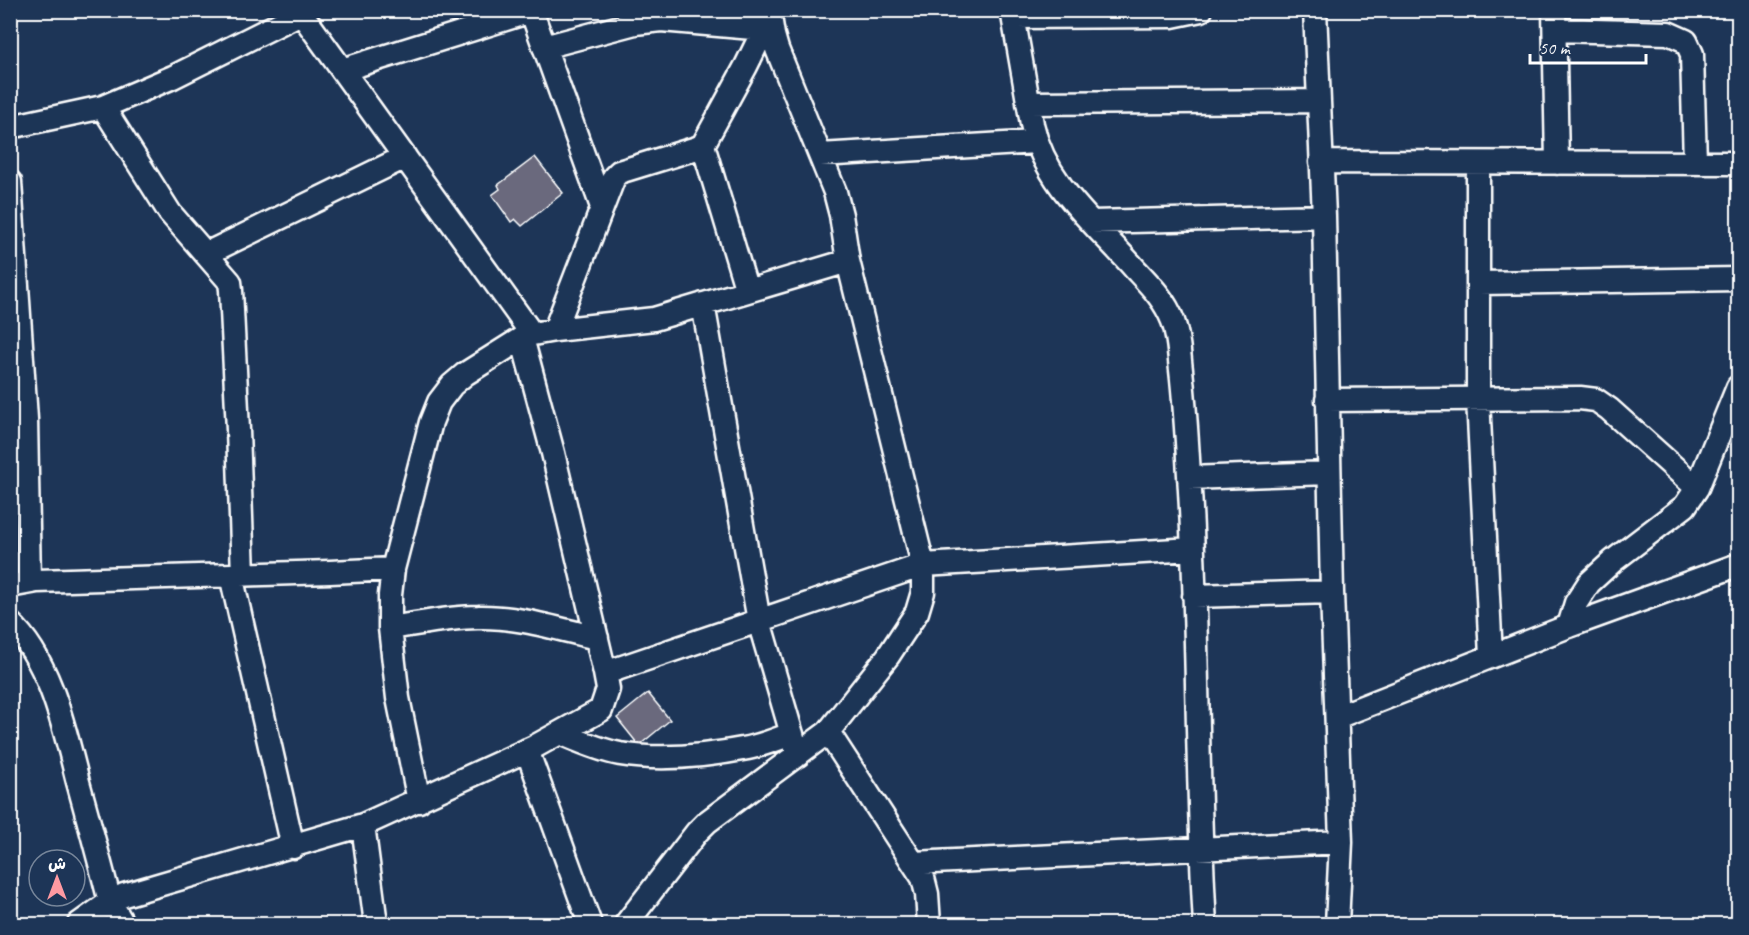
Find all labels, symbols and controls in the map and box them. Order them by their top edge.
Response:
scale bar [1530,27,1646,65]
text: 50 m [1539,37,1572,59]
north arrow [27,848,87,908]
text: ش [48,854,66,874]

